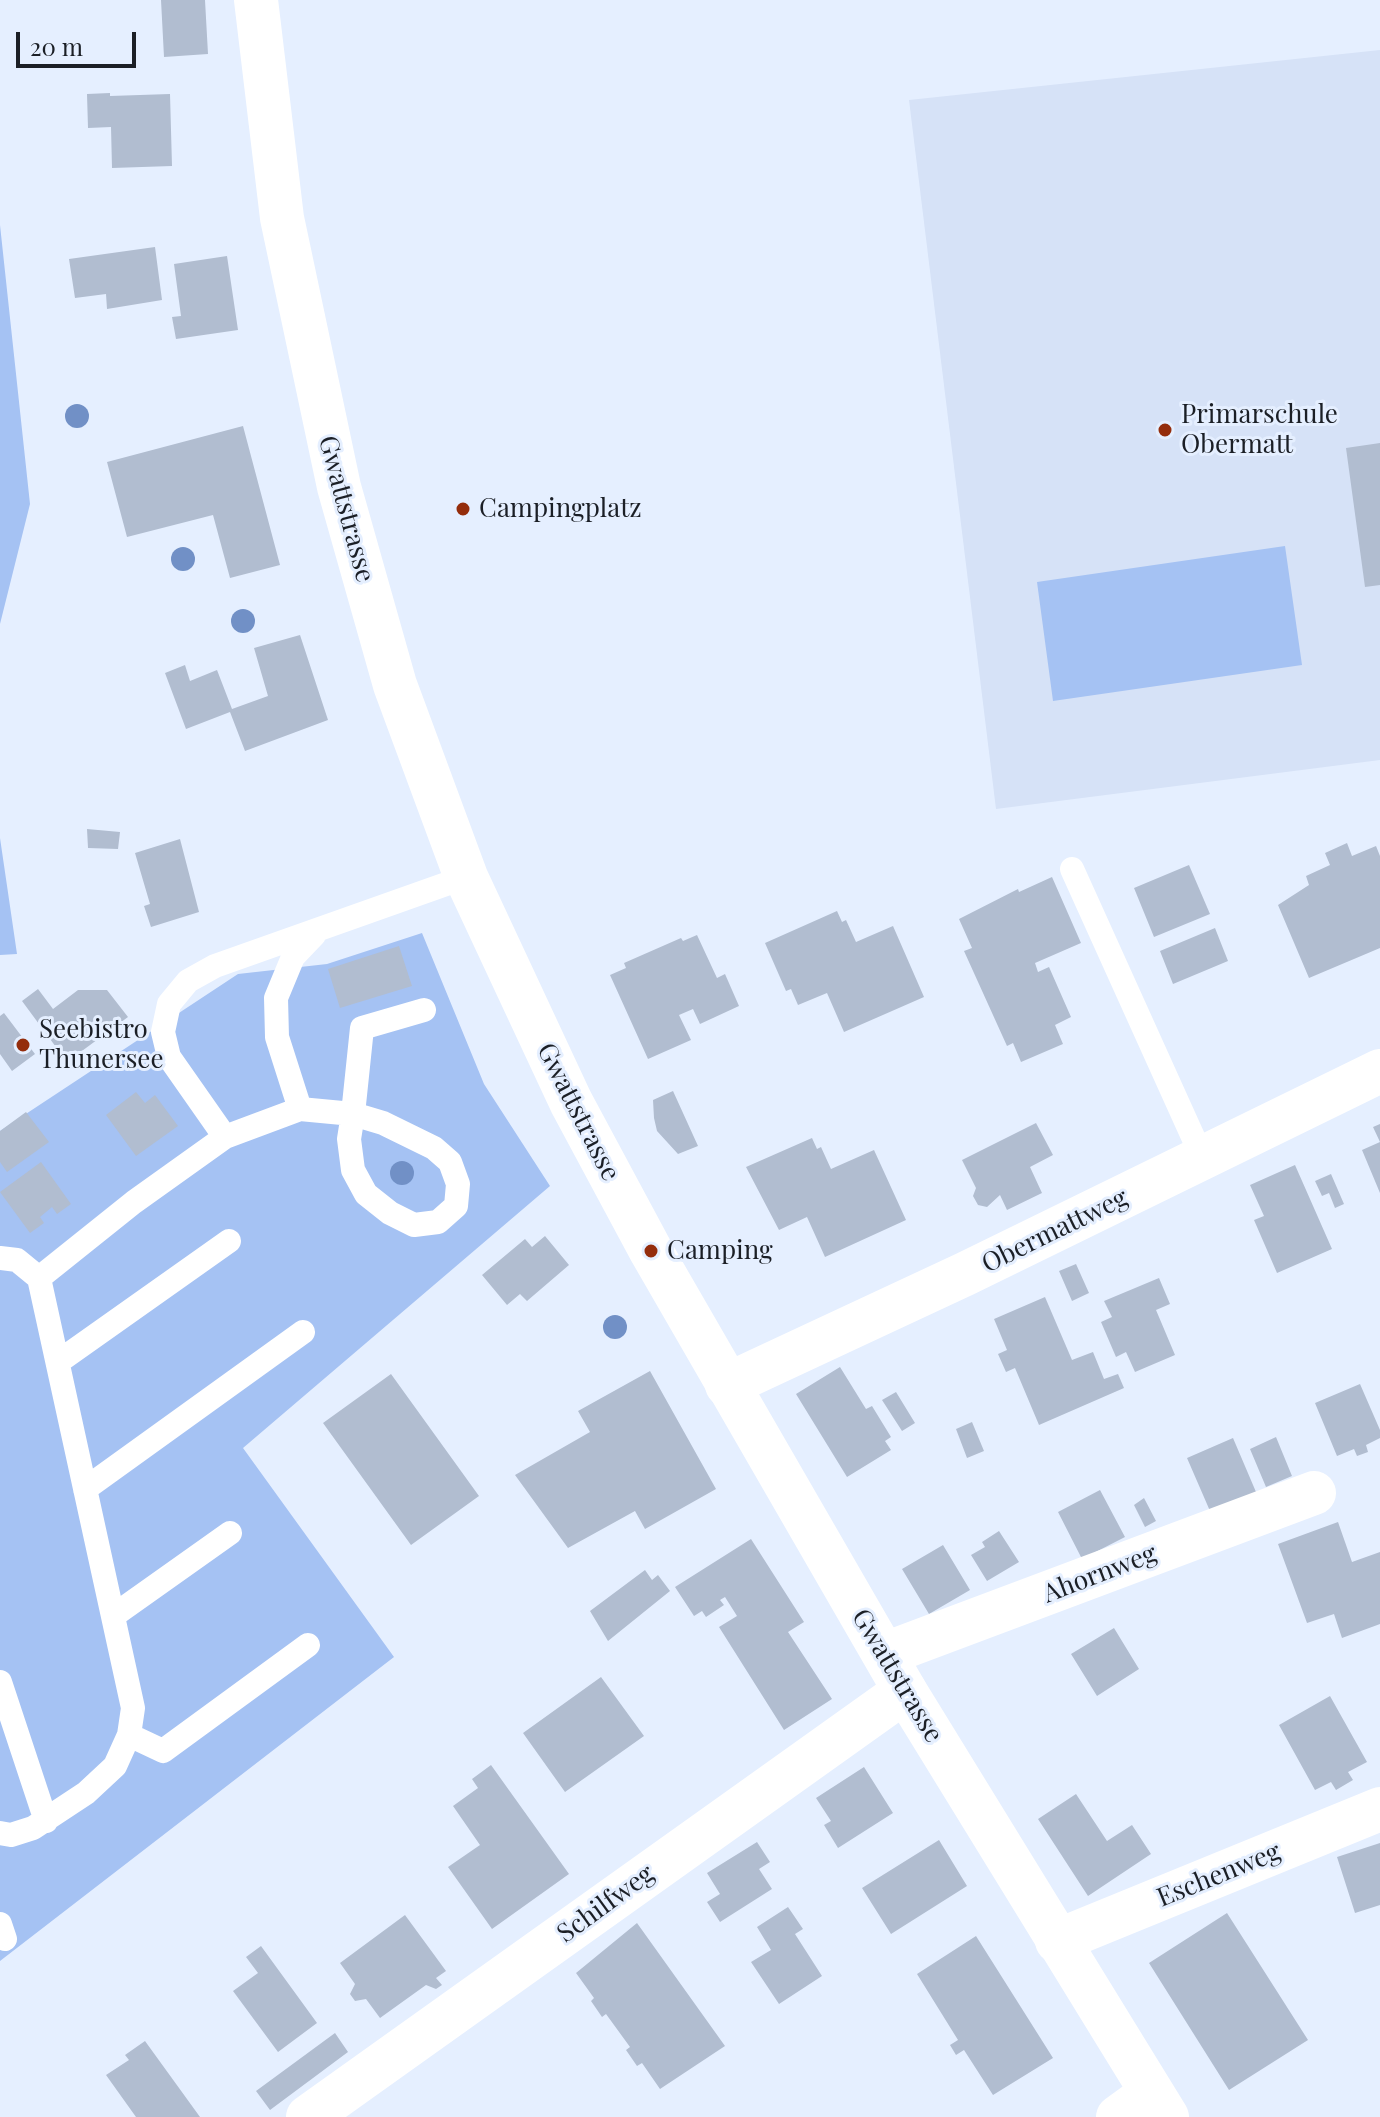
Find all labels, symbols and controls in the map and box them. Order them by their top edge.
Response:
scale bar [20,16,140,66]
text: 20 m [30,30,83,62]
place label: Primarschule Obermatt [1181,399,1338,460]
marker: Primarschule Obermatt [1156,421,1174,439]
street label: Gwattstrasse [311,432,381,586]
place label: Campingplatz [479,493,642,525]
marker: Campingplatz [454,500,472,518]
place label: Seebistro Thunersee [39,1014,164,1076]
marker: Seebistro Thunersee [14,1036,32,1054]
street label: Gwattstrasse [530,1038,626,1186]
street label: Obermattweg [977,1182,1133,1280]
place label: Camping [667,1235,773,1267]
marker: Camping [642,1242,660,1260]
street label: Ahornweg [1039,1538,1161,1610]
street label: Gwattstrasse [845,1604,949,1748]
street label: Eschenweg [1153,1836,1285,1914]
street label: Schilfweg [551,1858,661,1950]

